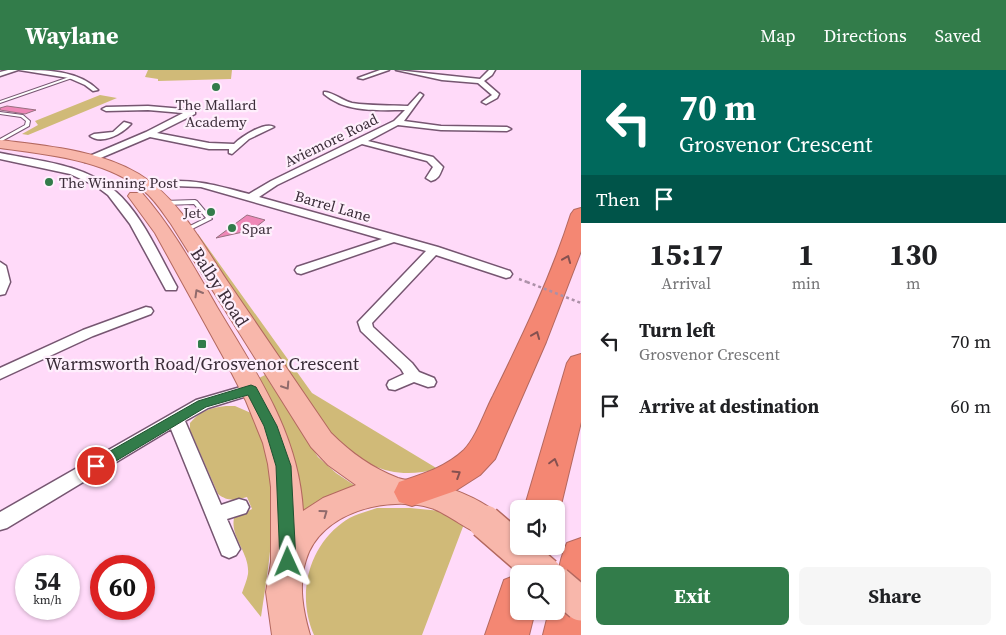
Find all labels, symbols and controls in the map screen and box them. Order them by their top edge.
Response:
text: Waylane [25,19,119,52]
text: Map [760,23,796,48]
text: Directions [824,23,907,48]
text: Saved [935,23,981,48]
marker: The Mallard Academy [210,81,222,93]
text: 70 m [679,84,756,132]
icon: left [596,90,661,155]
place label: The Mallard Academy [175,94,257,132]
street label: Aviemore Road [281,108,382,172]
text: Grosvenor Crescent [679,129,873,159]
place label: The Winning Post [59,172,178,193]
marker: The Winning Post [43,176,55,188]
street label: Barrel Lane [292,185,374,227]
icon: arrive [650,185,678,213]
text: Then [596,186,640,212]
place label: Jet [182,202,201,223]
marker: Jet [205,206,217,218]
place label: Spar [242,218,273,239]
marker: Spar [226,222,238,234]
text: 15:17 [649,234,723,275]
text: 1 [798,234,814,275]
text: 130 [889,234,938,275]
street label: Balby Road [185,242,255,332]
one-way arrow [561,255,571,264]
text: Arrival [662,272,711,294]
text: min [792,272,821,294]
text: m [906,272,920,294]
one-way arrow [194,289,204,298]
text: Turn left [639,317,715,343]
icon: left [596,327,624,355]
text: 70 m [950,328,991,354]
one-way arrow [530,331,541,340]
marker: Warmsworth Road/Grosvenor Crescent [196,338,208,350]
text: Grosvenor Crescent [639,343,780,365]
place label: Warmsworth Road/Grosvenor Crescent [45,351,359,376]
one-way arrow [280,381,289,390]
icon: arrive [596,392,624,420]
text: Arrive at destination [639,393,819,419]
text: 60 m [950,393,991,419]
pin [75,445,117,487]
icon: arrive [82,452,110,480]
one-way arrow [549,458,559,466]
one-way arrow [452,471,461,480]
map controls [510,500,565,620]
button: sound [510,500,565,555]
one-way arrow [318,510,328,519]
position arrow [261,535,313,587]
speed limit sign: 60 [90,555,155,620]
text: 54 [34,564,61,598]
button: search [510,565,565,620]
button: Exit [596,567,789,625]
button: Share [799,567,991,625]
text: km/h [33,592,62,608]

